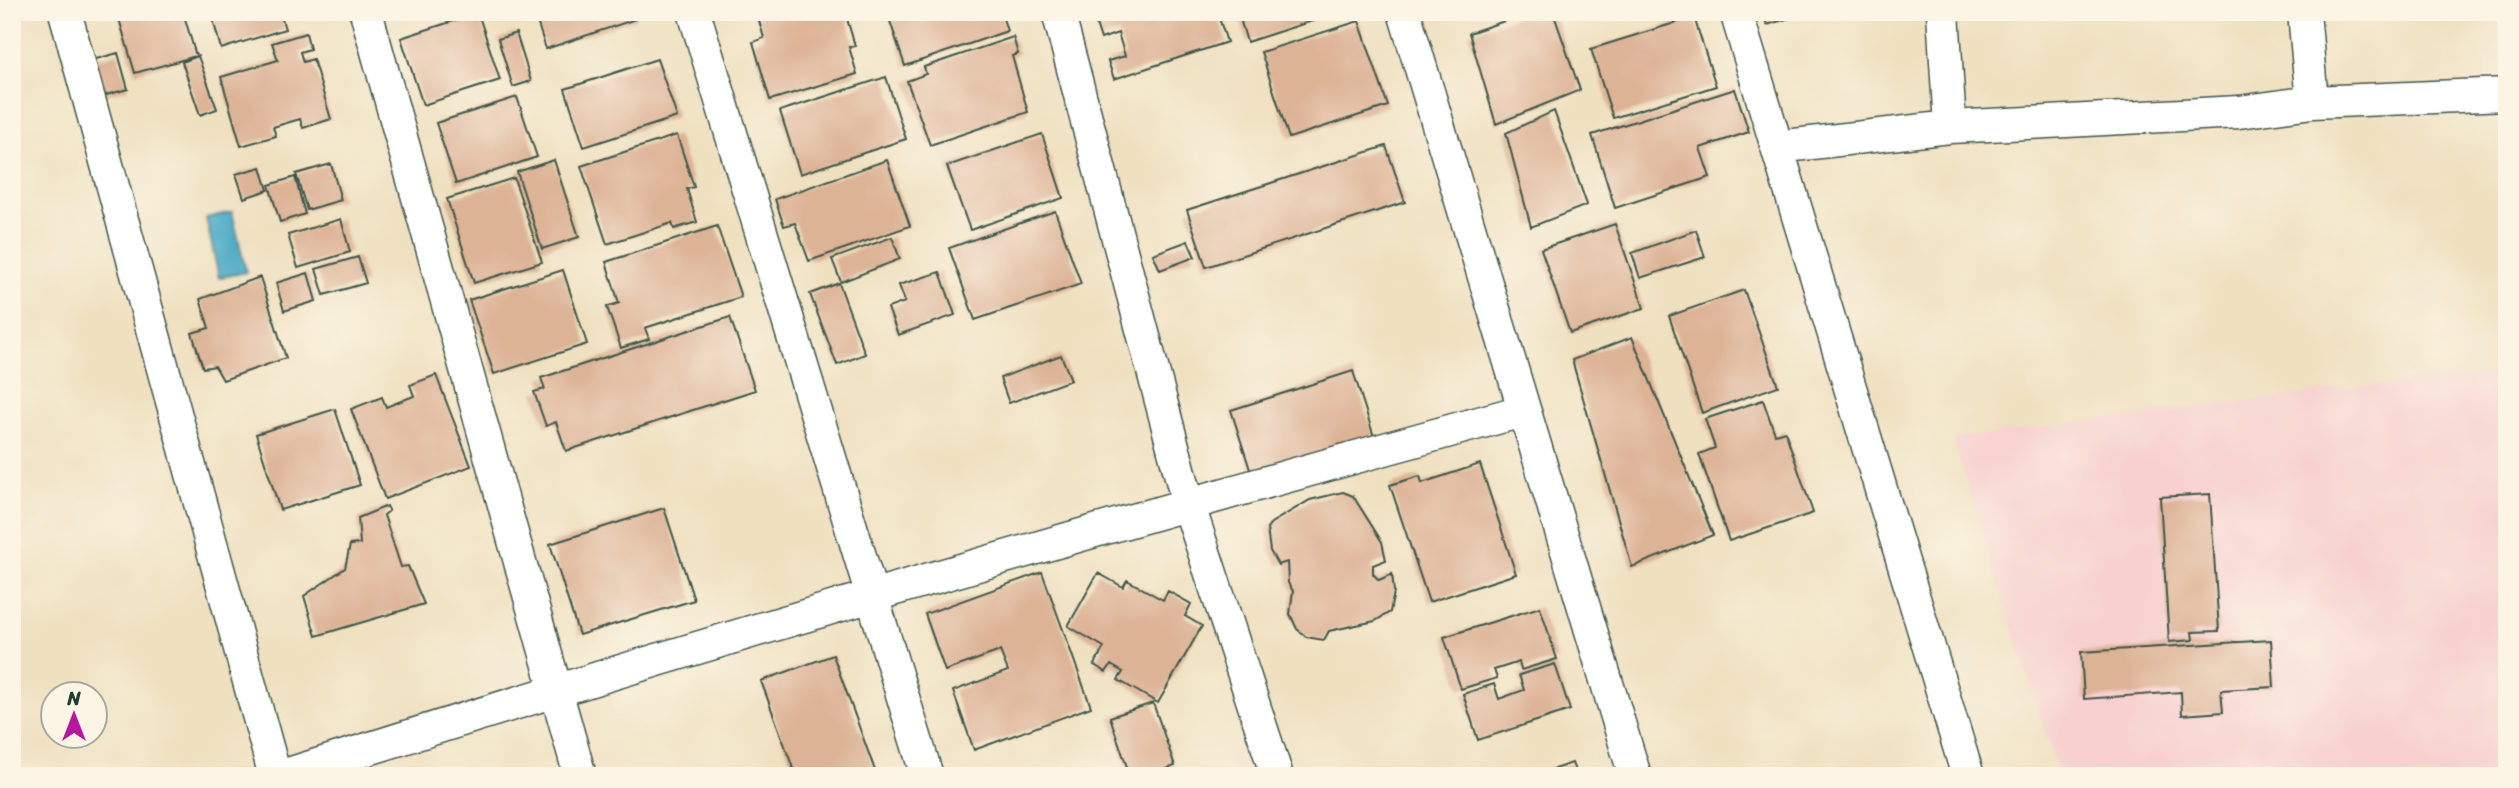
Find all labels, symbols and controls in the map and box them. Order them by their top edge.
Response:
north arrow [38,680,108,750]
text: N [66,682,81,715]

